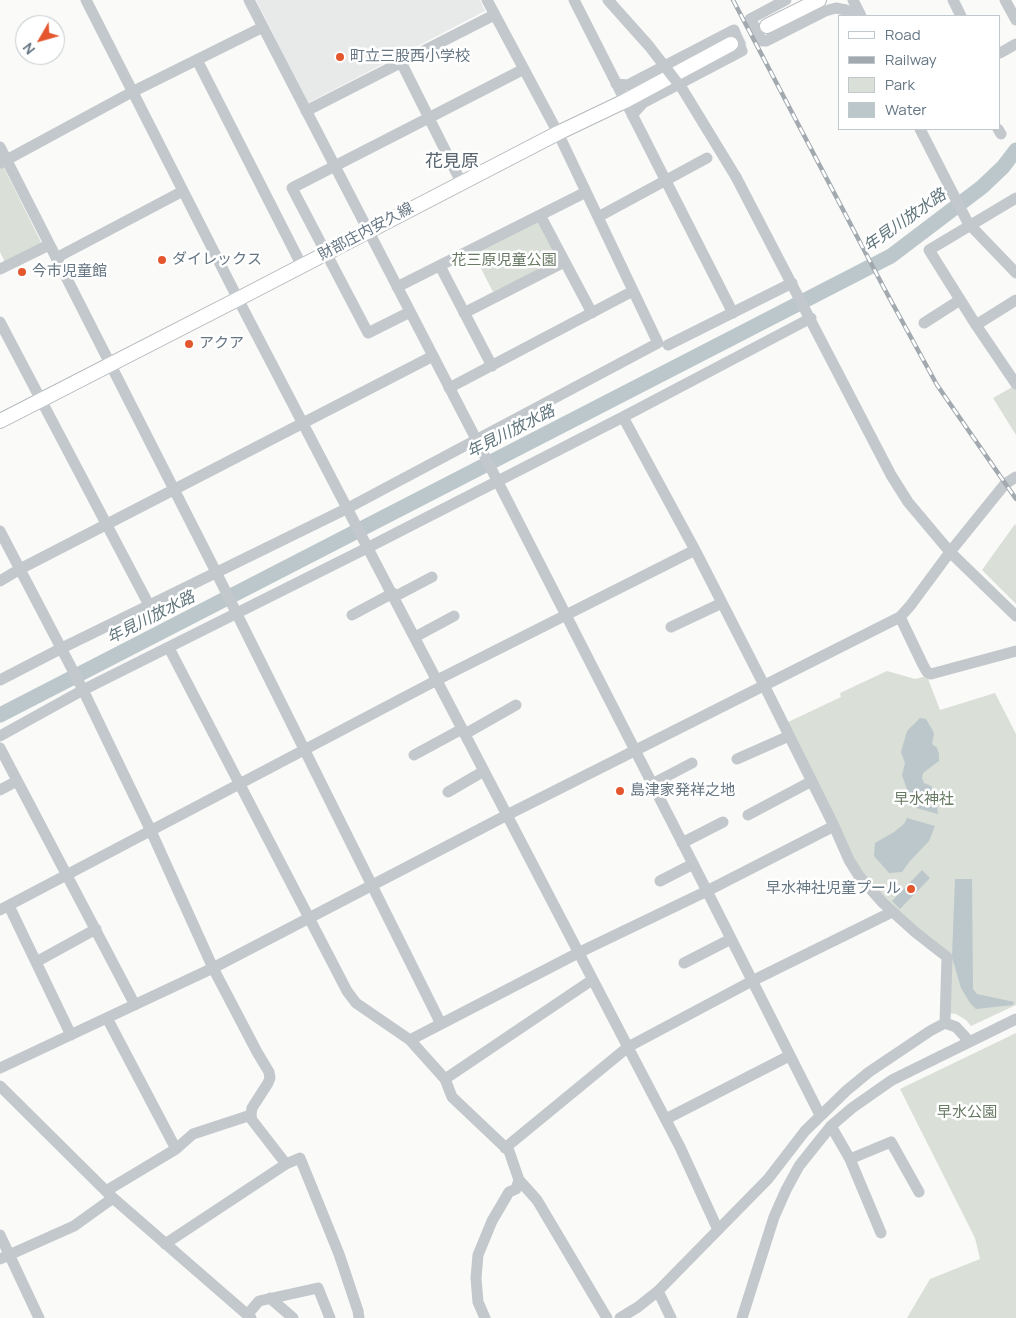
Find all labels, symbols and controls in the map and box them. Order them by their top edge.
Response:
north arrow [15,15,65,65]
legend [838,15,1001,130]
text: Road [885,24,921,45]
text: N [18,39,39,59]
place label: 町立三股西小学校 [350,48,470,66]
text: Railway [885,49,937,70]
marker: 町立三股西小学校 [334,51,346,63]
text: Park [885,74,915,95]
text: Water [885,99,927,120]
district label: 花見原 [425,151,479,173]
water label: 年見川放水路 [860,186,950,256]
street label: 財部庄内安久線 [315,199,417,265]
place label: ダイレックス [172,251,262,269]
park label: 花三原児童公園 [452,252,556,270]
marker: ダイレックス [156,254,168,266]
place label: 今市児童館 [32,263,107,281]
marker: 今市児童館 [16,266,28,278]
place label: アクア [199,335,244,353]
marker: アクア [183,338,195,350]
water label: 年見川放水路 [464,402,558,462]
water label: 年見川放水路 [104,588,198,648]
place label: 島津家発祥之地 [630,782,735,800]
marker: 島津家発祥之地 [614,785,626,797]
park label: 早水神社 [894,791,954,809]
place label: 早水神社児童プール [766,880,901,898]
marker: 早水神社児童プール [905,883,917,895]
park label: 早水公園 [937,1104,997,1122]

